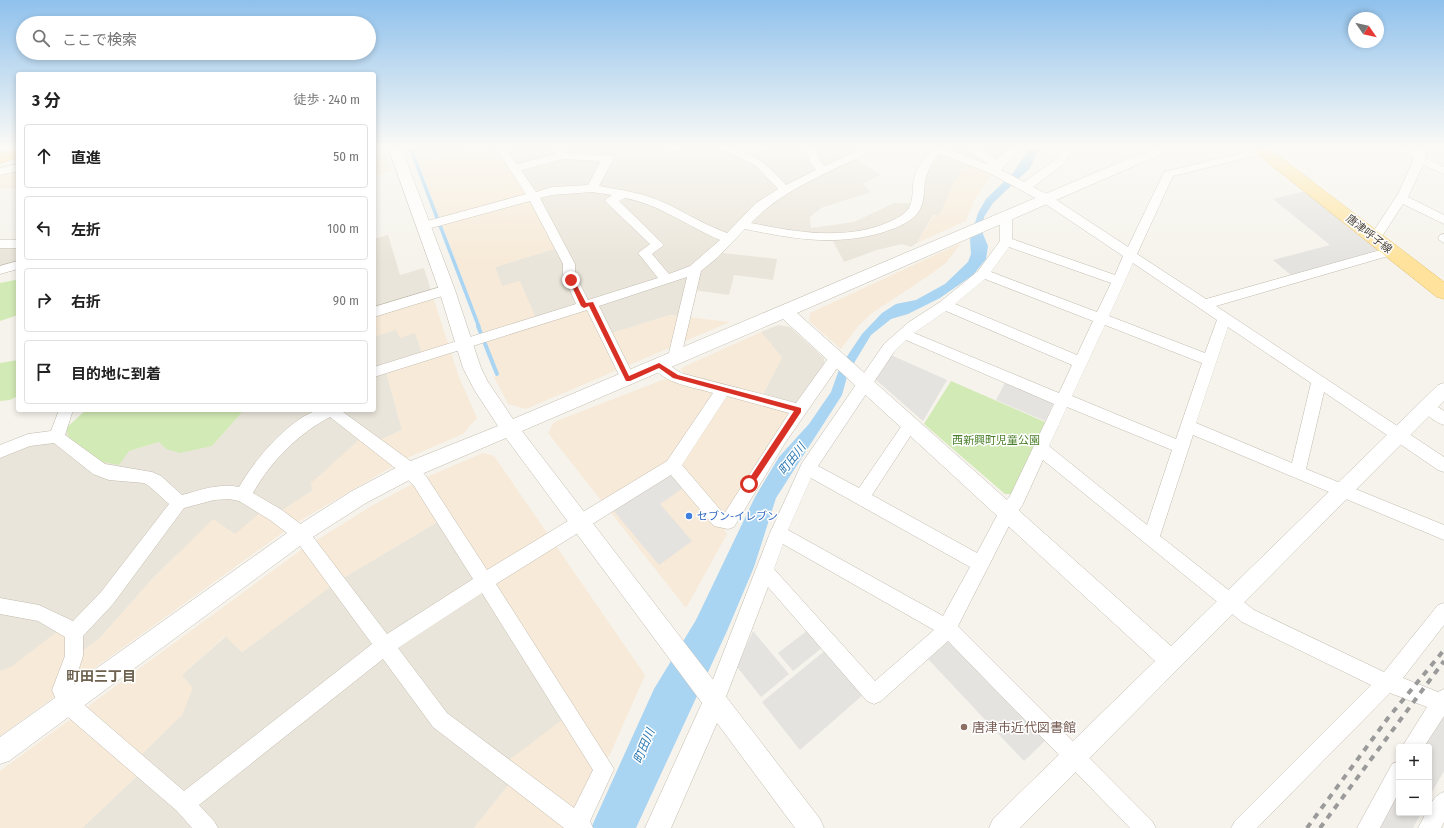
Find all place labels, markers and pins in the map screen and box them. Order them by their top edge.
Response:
place label: セブン-イレブン [697,510,778,523]
marker: セブン-イレブン [684,511,694,521]
place label: 唐津市近代図書館 [972,720,1076,735]
marker: 唐津市近代図書館 [959,722,969,732]

